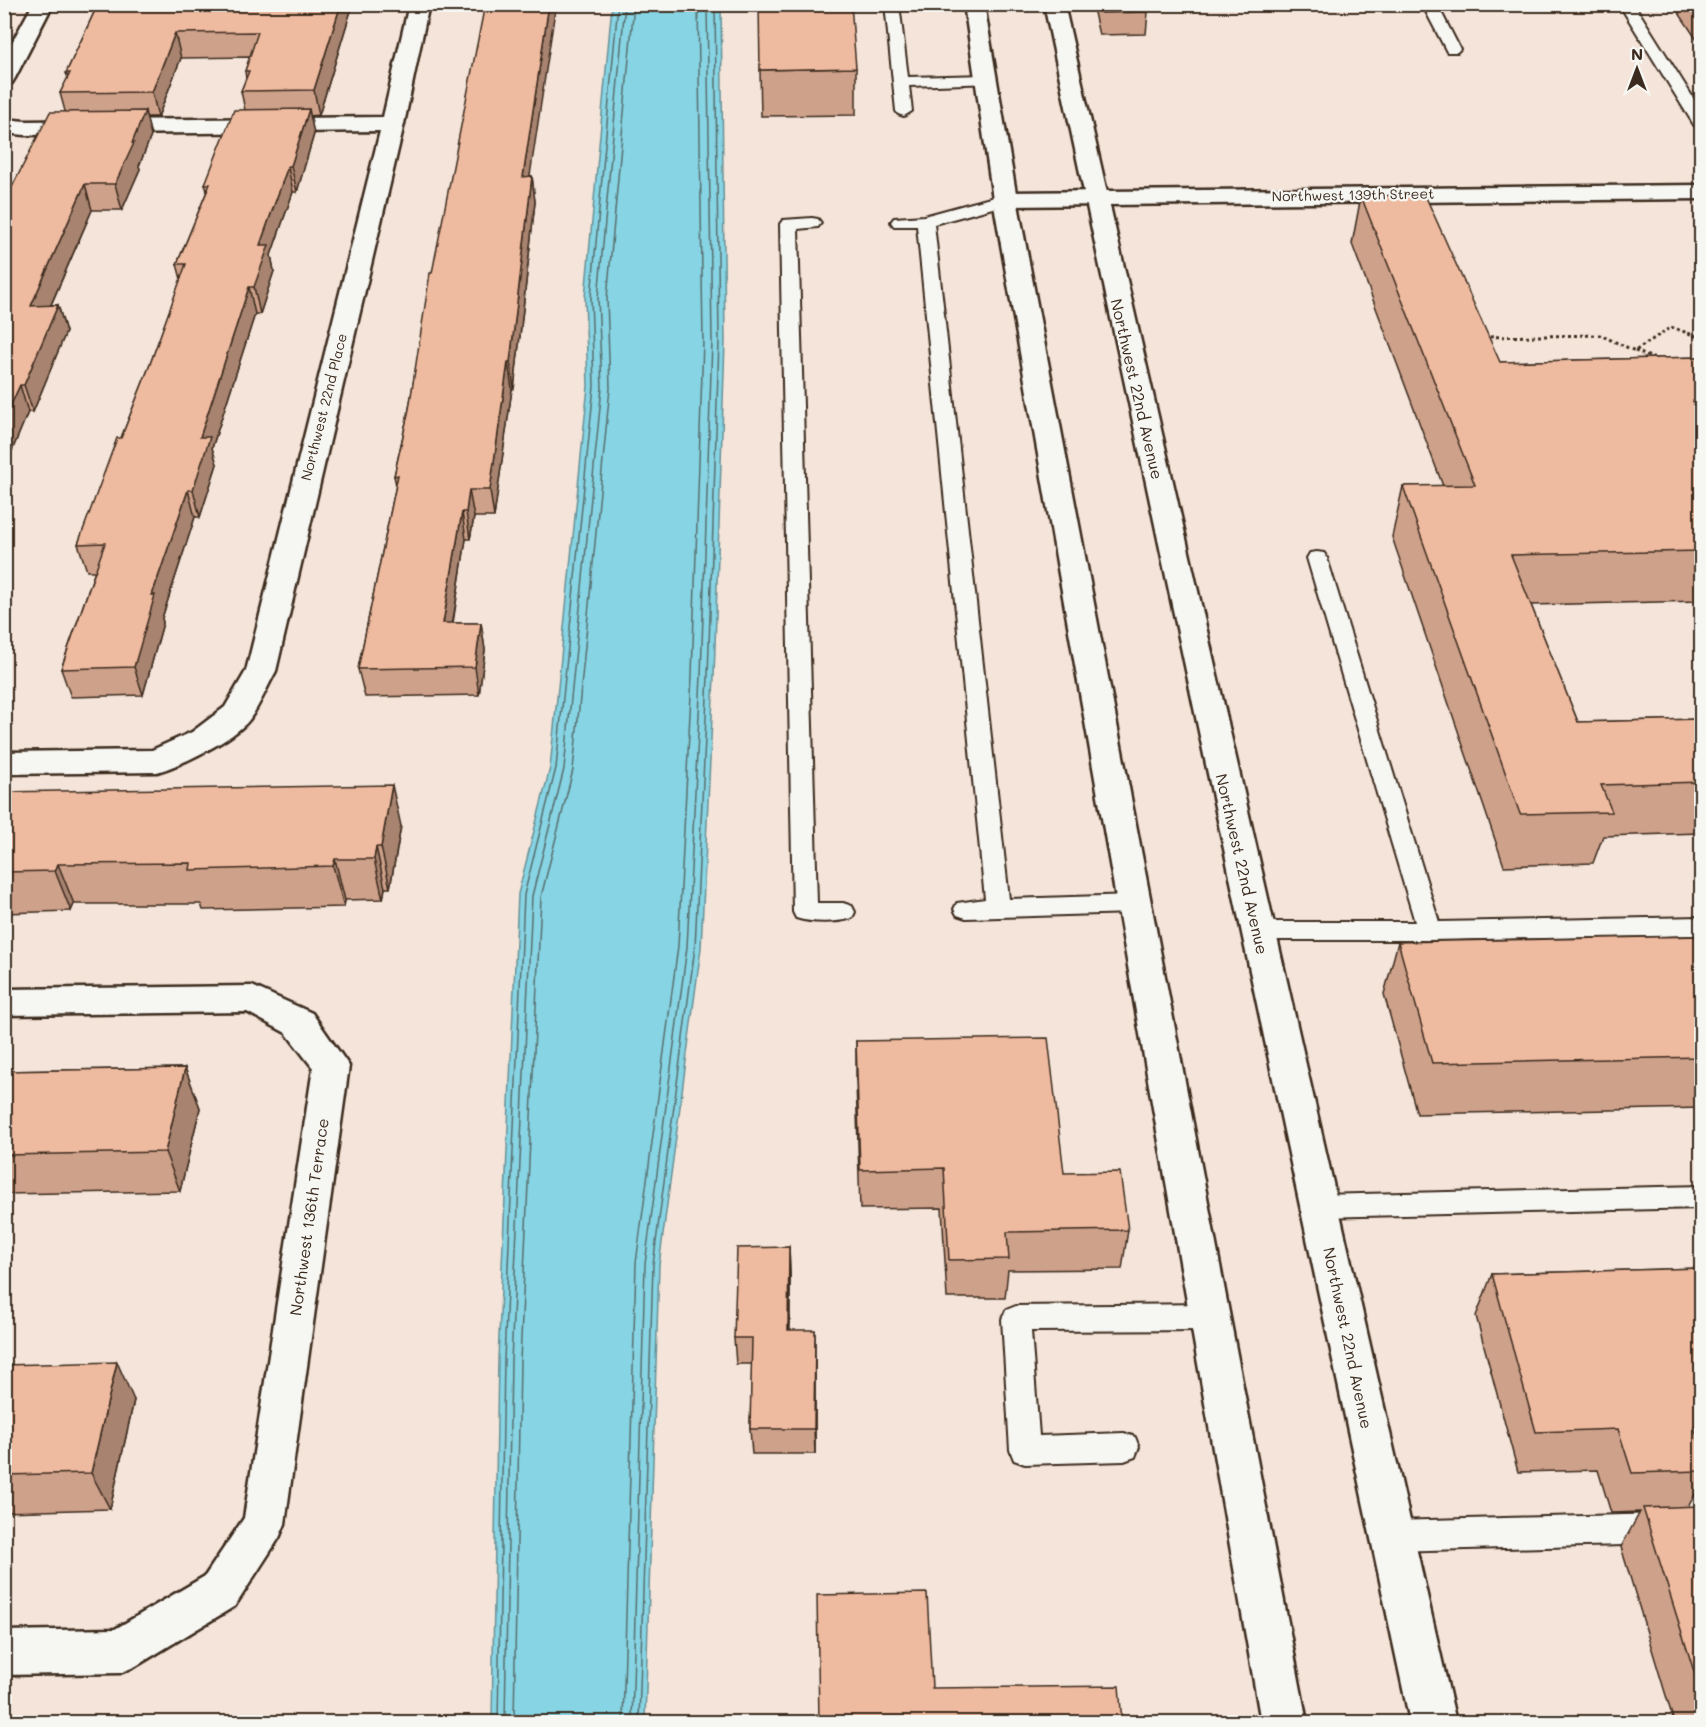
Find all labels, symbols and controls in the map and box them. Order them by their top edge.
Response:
north arrow [1607,39,1667,99]
text: N [1631,43,1643,64]
street label: Northwest 139th Street [1272,184,1434,205]
street label: Northwest 22nd Avenue [1106,296,1169,481]
street label: Northwest 22nd Place [296,331,351,482]
street label: Northwest 22nd Avenue [1211,771,1274,956]
street label: Northwest 136th Terrace [284,1117,333,1317]
street label: Northwest 22nd Avenue [1319,1245,1378,1431]

